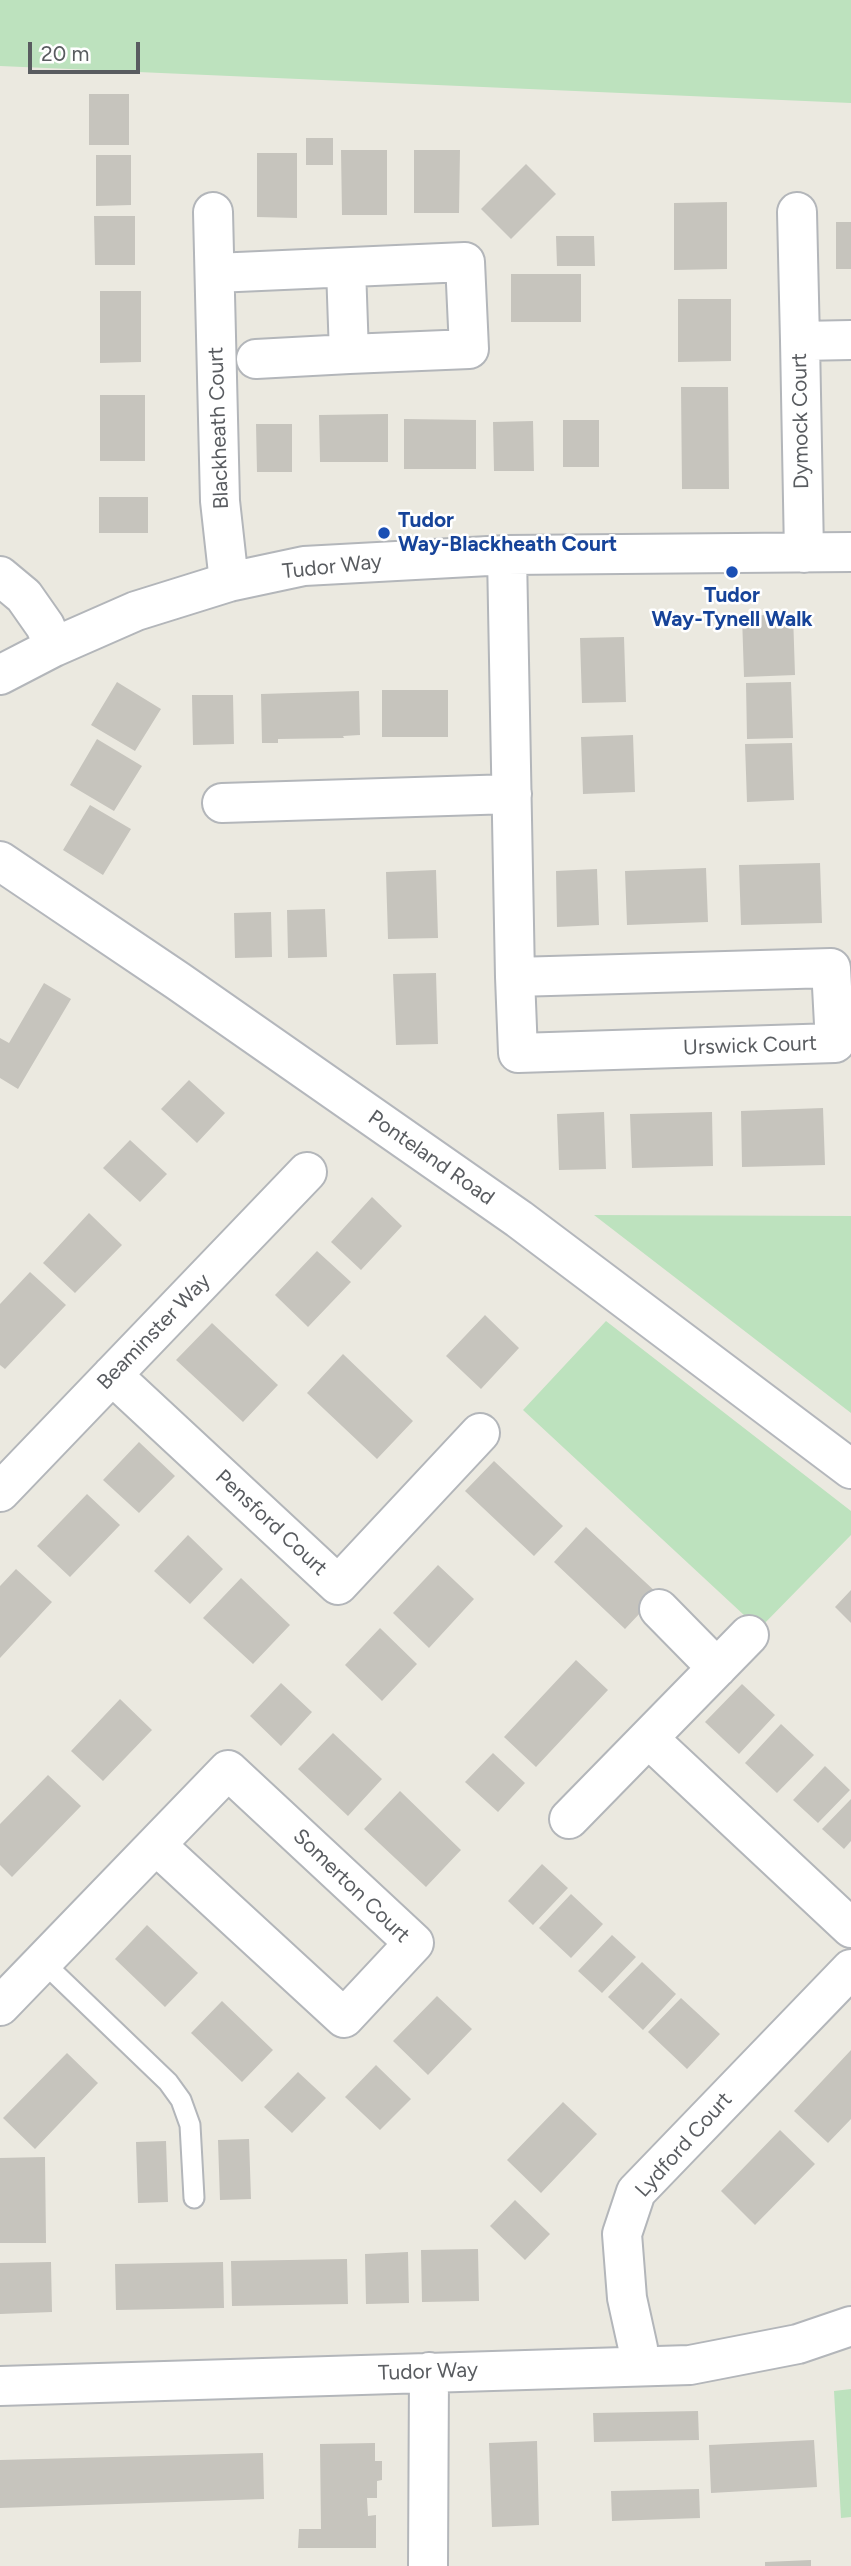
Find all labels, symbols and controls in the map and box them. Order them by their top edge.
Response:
scale bar [32,28,144,72]
text: 20 m [41,41,89,66]
street label: Blackheath Court [204,346,234,510]
street label: Dymock Court [787,353,815,489]
place label: Tudor Way-Blackheath Court [398,508,617,558]
marker: Tudor Way-Blackheath Court [376,525,392,541]
street label: Tudor Way [281,549,383,585]
marker: Tudor Way-Tynell Walk [724,564,740,580]
place label: Tudor Way-Tynell Walk [651,583,813,633]
street label: Urswick Court [683,1031,817,1061]
street label: Ponteland Road [363,1105,499,1211]
street label: Beaminster Way [92,1269,216,1395]
street label: Pensford Court [210,1465,332,1581]
street label: Somerton Court [287,1824,415,1948]
street label: Lydford Court [630,2087,738,2203]
street label: Tudor Way [378,2358,478,2386]

